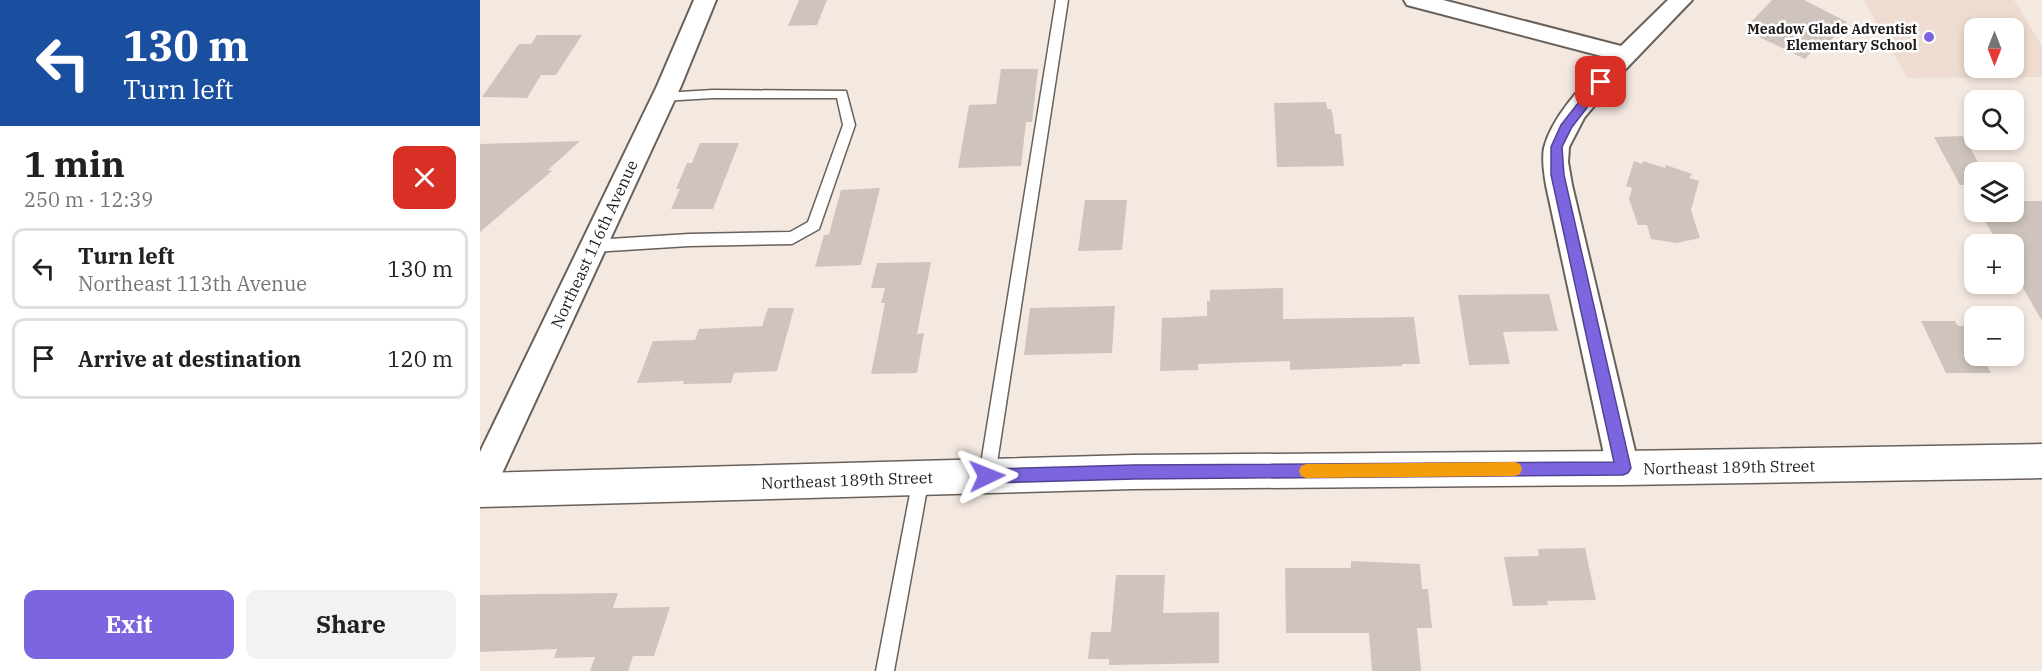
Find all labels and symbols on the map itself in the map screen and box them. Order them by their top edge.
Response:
north arrow [1964,18,2024,78]
place label: Meadow Glade Adventist Elementary School [1747,20,1917,54]
marker: Meadow Glade Adventist Elementary School [1922,30,1936,44]
pin [1575,56,1626,107]
street label: Northeast 116th Avenue [546,157,642,331]
position arrow [955,444,1019,508]
street label: Northeast 189th Street [1643,455,1815,478]
street label: Northeast 189th Street [761,467,934,493]

